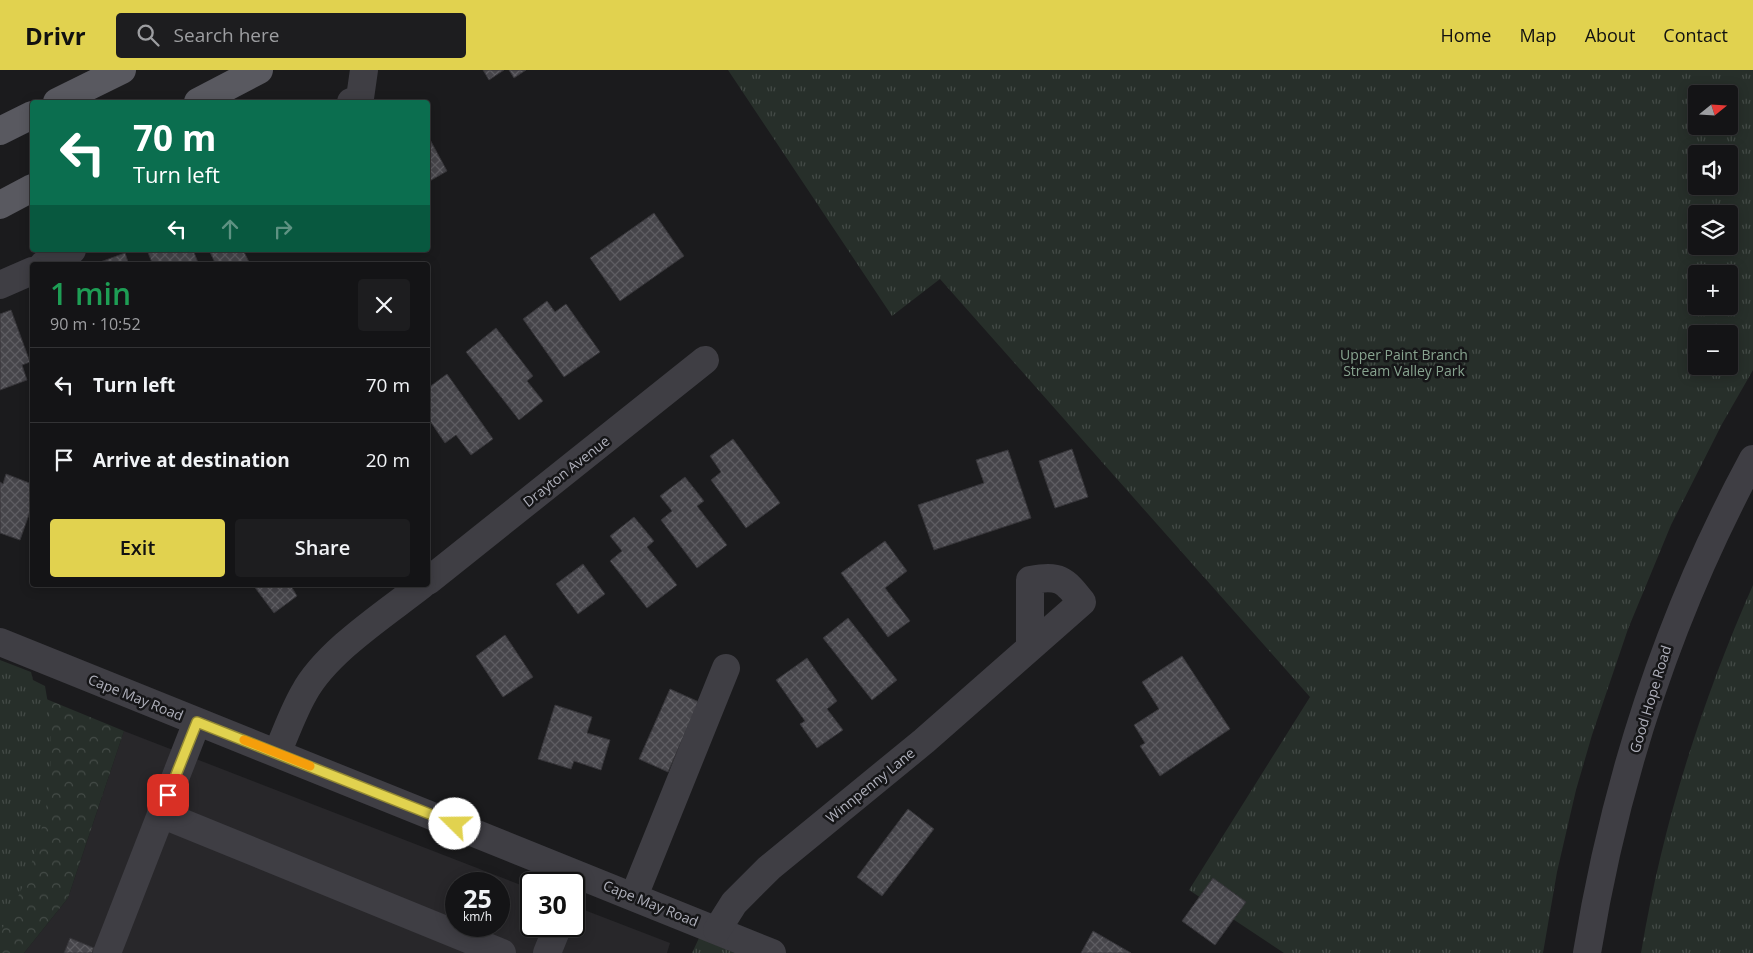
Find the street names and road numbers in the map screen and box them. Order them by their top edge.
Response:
street label: Drayton Avenue [519,431,613,511]
street label: Good Hope Road [1625,643,1675,755]
street label: Cape May Road [86,669,186,725]
street label: Winnpenny Lane [822,743,919,827]
street label: Cape May Road [601,875,701,931]

